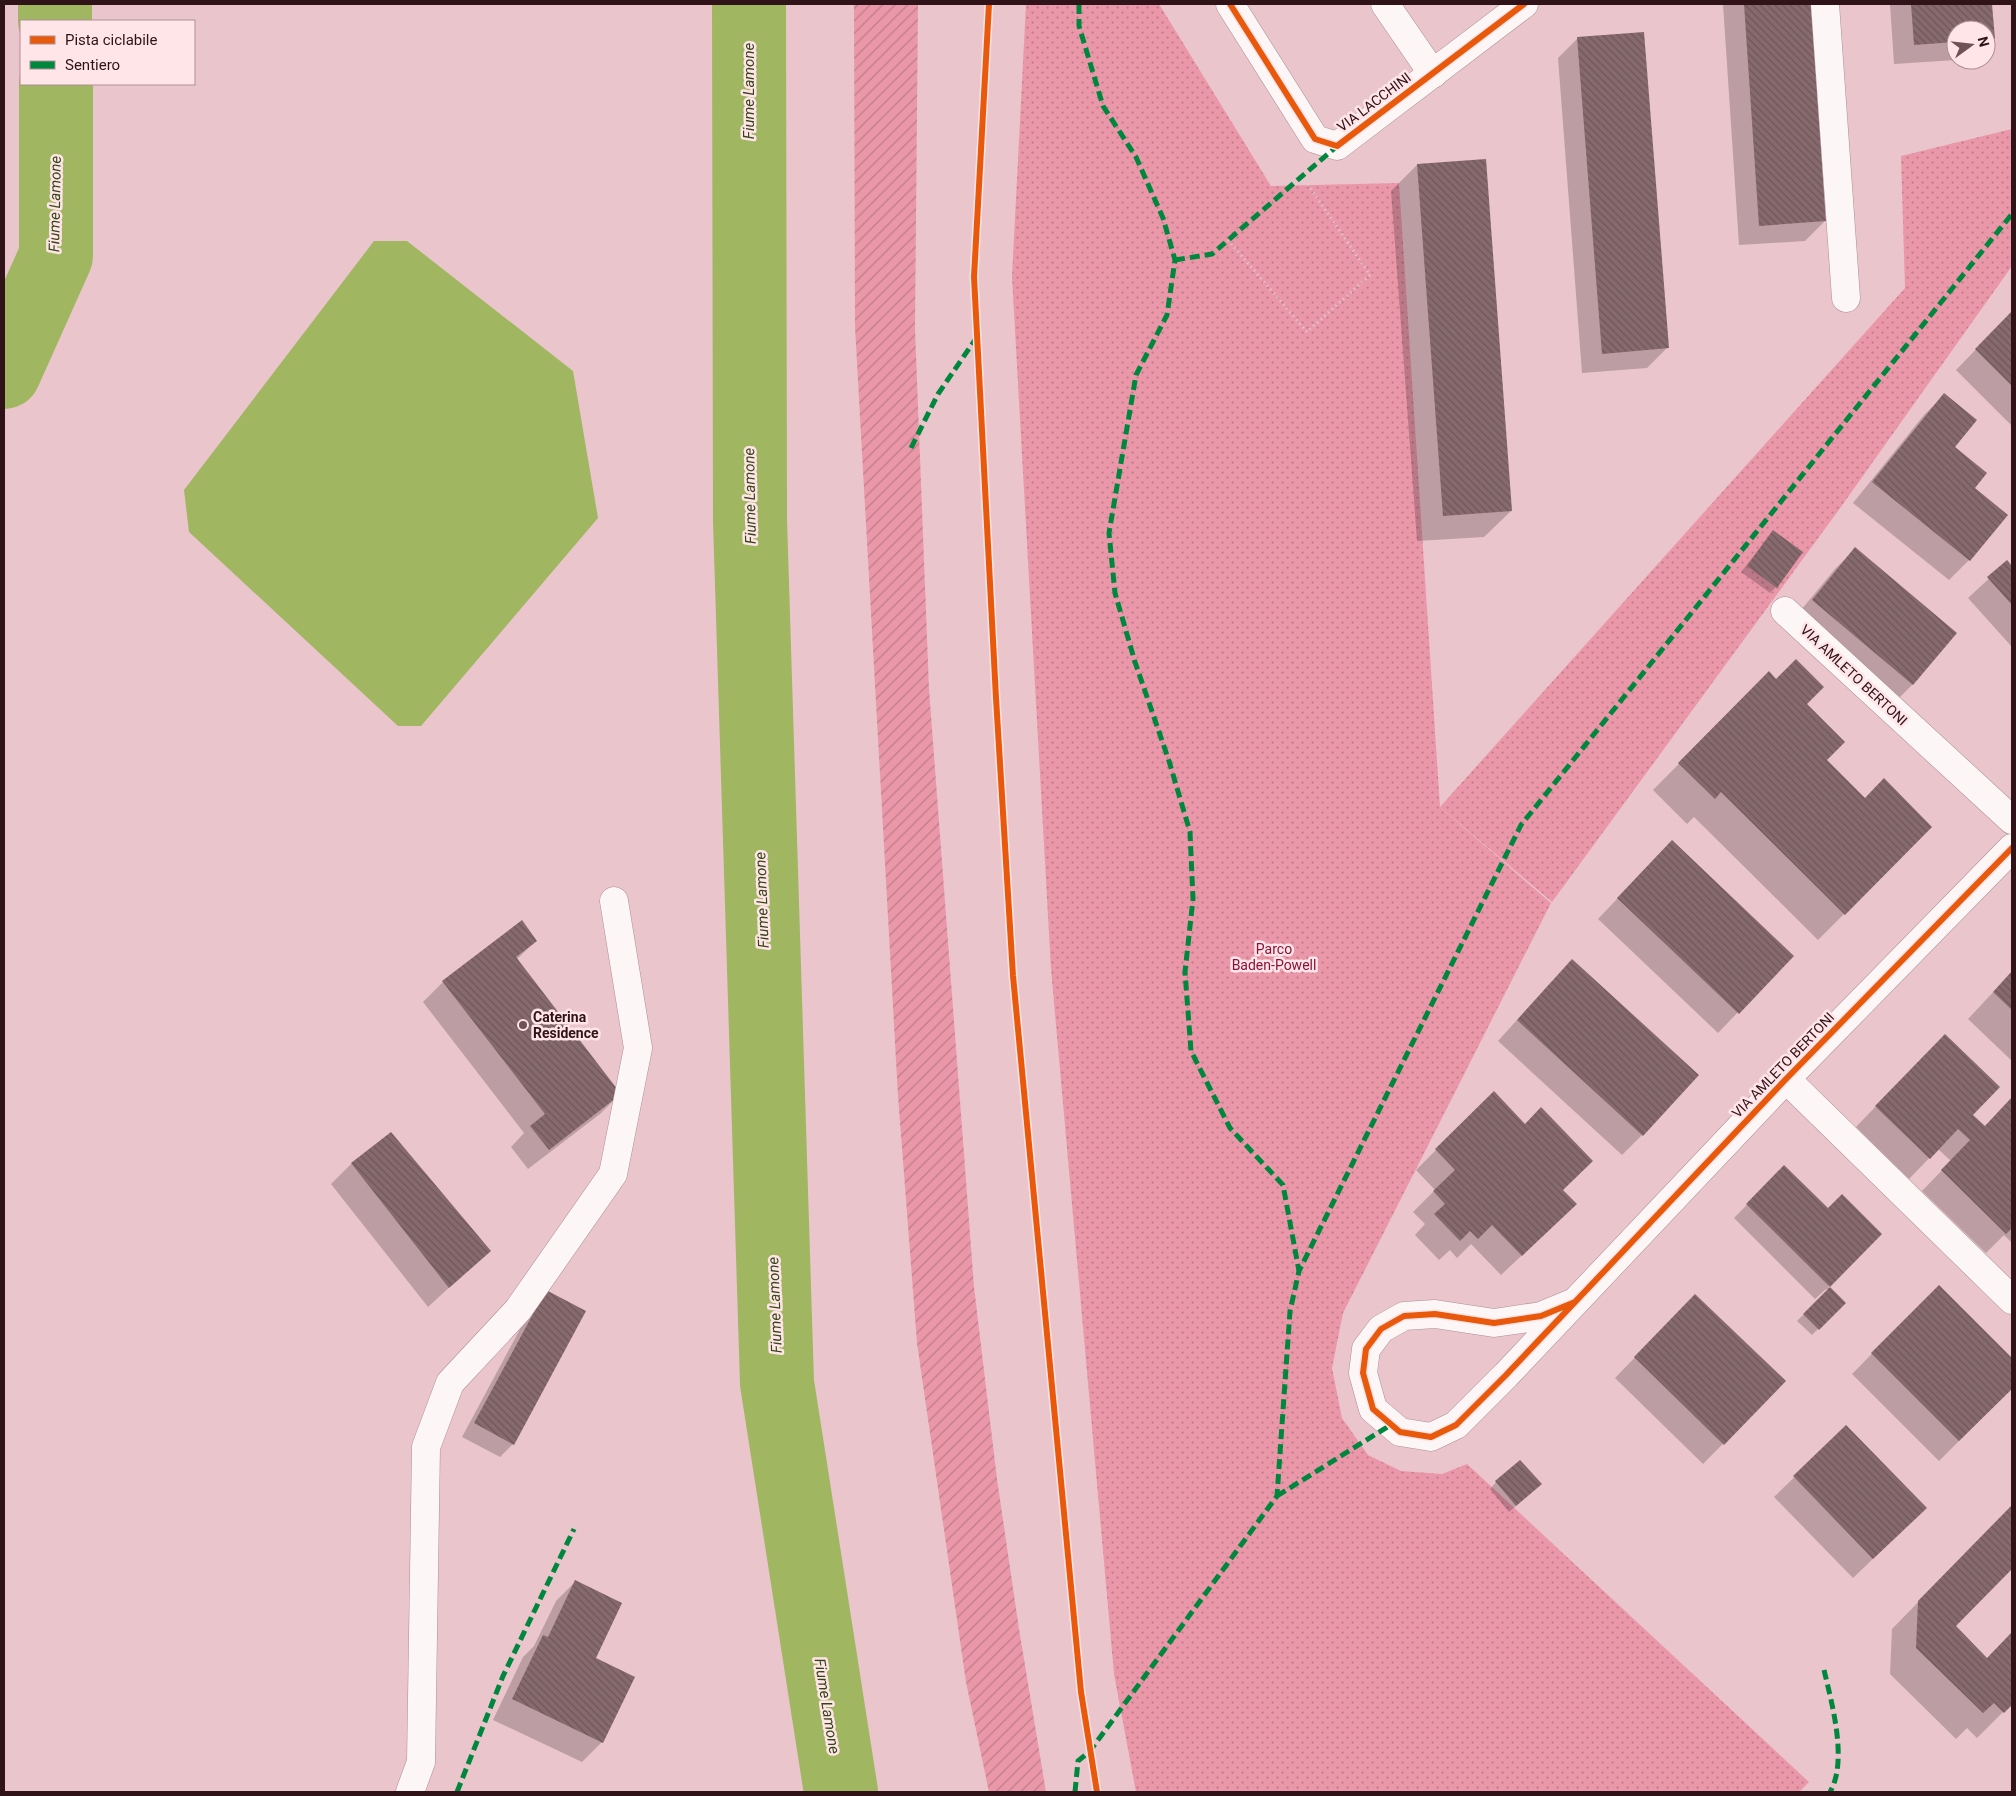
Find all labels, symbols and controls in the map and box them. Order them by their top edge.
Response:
legend [20,20,195,85]
north arrow [1946,20,1996,70]
text: Pista ciclabile [65,31,158,49]
text: N [1975,35,1993,48]
water label: Fiume Lamone [740,43,758,139]
text: Sentiero [65,56,120,74]
street label: VIA LACCHINI [1334,69,1414,135]
water label: Fiume Lamone [45,155,65,252]
water label: Fiume Lamone [740,447,760,544]
street label: VIA AMLETO BERTONI [1797,621,1911,729]
water label: Fiume Lamone [751,851,773,948]
park label: Parco Baden-Powell [1232,941,1316,973]
place label: Caterina Residence [533,1009,599,1041]
street label: VIA AMLETO BERTONI [1729,1009,1837,1121]
marker: Caterina Residence [517,1019,529,1031]
water label: Fiume Lamone [764,1256,786,1353]
water label: Fiume Lamone [811,1657,843,1755]

